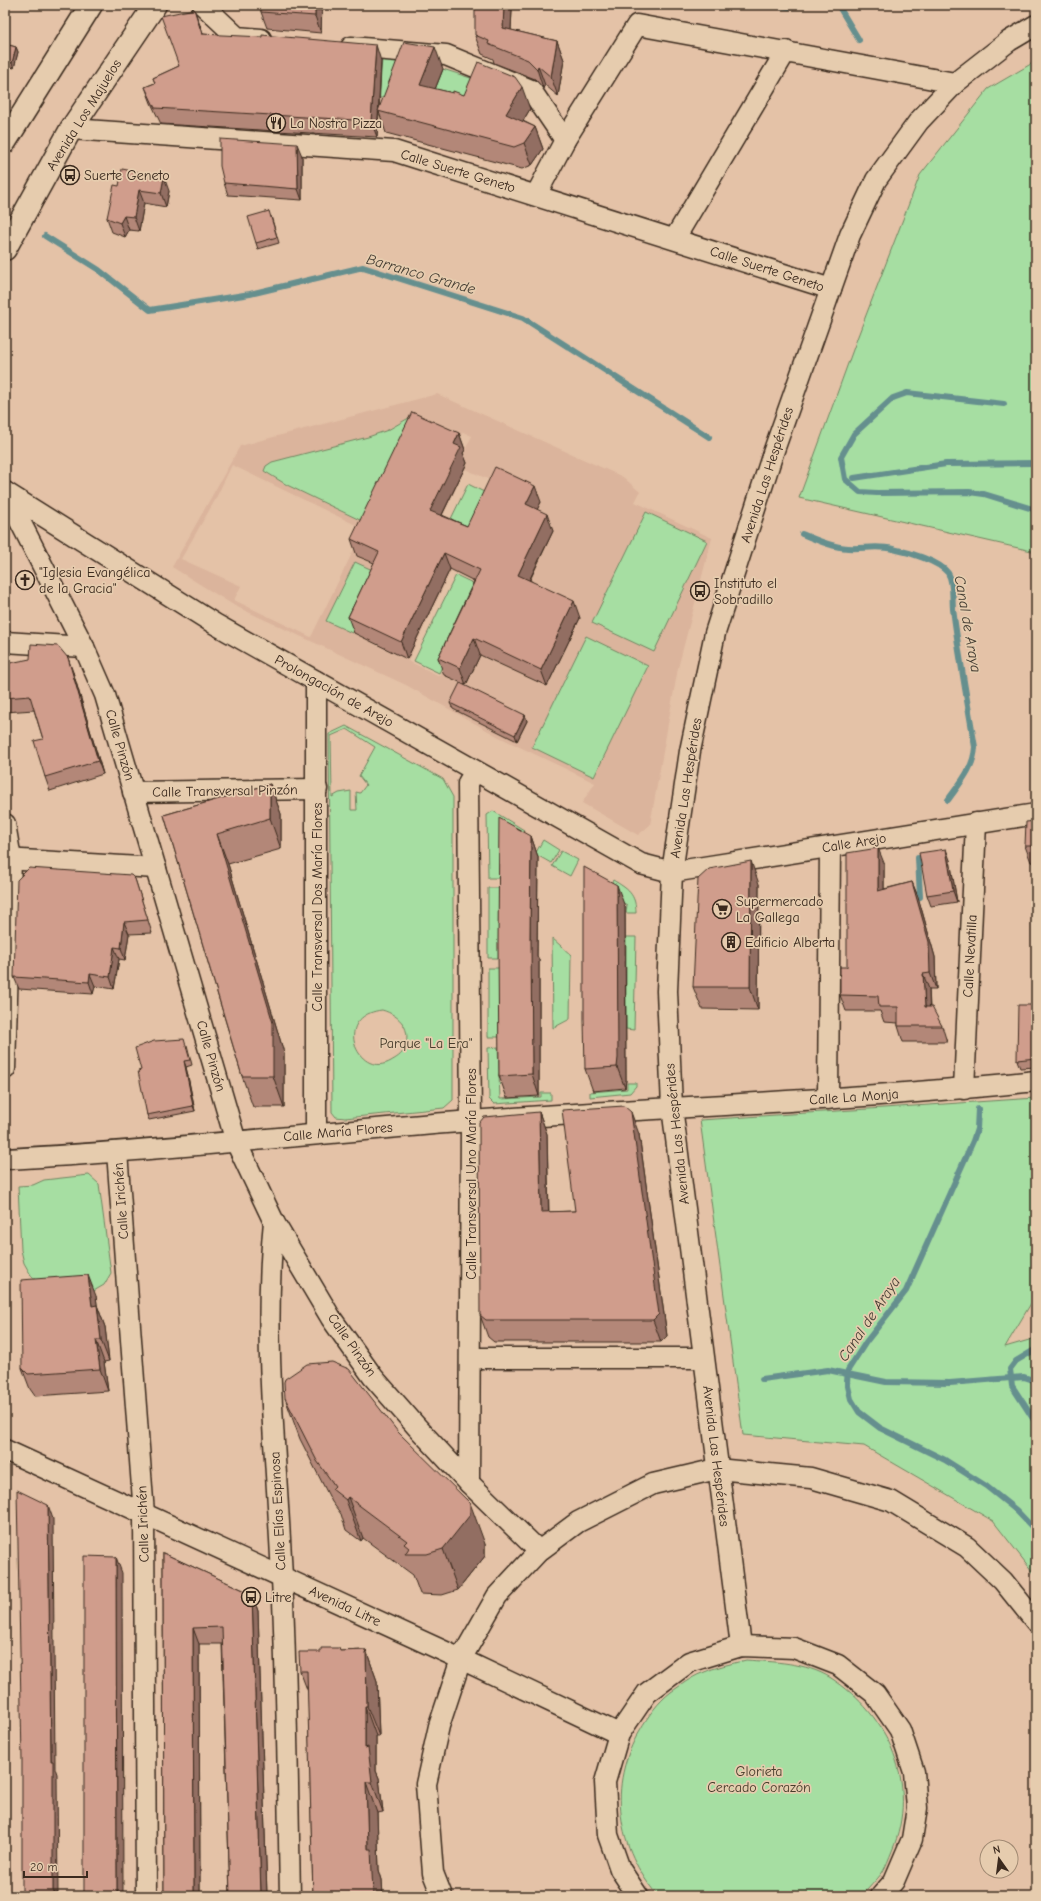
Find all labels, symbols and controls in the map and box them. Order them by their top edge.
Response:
street label: Avenida Los Majuelos [43,56,125,174]
restaurant icon: La Nostra Pizza [265,112,287,134]
place label: La Nostra Pizza [290,115,382,132]
street label: Calle Suerte Geneto [399,145,517,197]
bus stop icon: Suerte Geneto [59,164,81,186]
place label: Suerte Geneto [84,167,170,184]
street label: Calle Suerte Geneto [708,243,826,295]
water label: Barranco Grande [364,250,478,298]
street label: Avenida Las Hespérides [737,405,797,545]
place label: "Iglesia Evangélica de la Gracia" [39,564,150,597]
church icon: "Iglesia Evangélica de la Gracia" [14,569,36,591]
water label: Canal de Araya [951,574,985,674]
place label: Instituto el Sobradillo [714,575,777,608]
bus stop icon: Instituto el Sobradillo [689,580,711,602]
street label: Prolongación de Arejo [272,651,396,731]
street label: Calle Pinzón [102,707,138,783]
street label: Avenida Las Hespérides [667,716,706,859]
street label: Calle Transversal Pinzón [152,781,298,801]
street label: Calle Transversal Dos María Flores [309,802,326,1011]
street label: Calle Arejo [821,830,887,856]
place label: Supermercado La Gallega [736,893,823,926]
supermarket icon: Supermercado La Gallega [711,898,733,920]
street label: Calle Nevatilla [959,914,981,998]
building icon: Edificio Alberta [720,931,742,953]
place label: Edificio Alberta [745,934,835,951]
street label: Calle Pinzón [193,1018,229,1094]
park label: Parque "La Era" [379,1035,473,1052]
street label: Avenida Las Hespérides [661,1062,693,1205]
street label: Calle Transversal Uno María Flores [463,1068,480,1280]
street label: Calle La Monja [809,1085,899,1109]
street label: Calle María Flores [282,1119,394,1145]
street label: Calle Irichén [110,1162,132,1240]
water label: Canal de Araya [834,1273,904,1365]
street label: Calle Pinzón [324,1310,380,1380]
street label: Avenida Las Hespérides [699,1385,733,1528]
street label: Calle Elías Espinosa [266,1451,290,1571]
street label: Calle Irichén [133,1485,153,1563]
street label: Avenida Litre [306,1582,384,1630]
bus stop icon: Litre [240,1586,262,1608]
place label: Litre [265,1589,292,1606]
park label: Glorieta Cercado Corazón [707,1763,811,1796]
north arrow [979,1839,1019,1879]
text: N [992,1843,1002,1857]
scale bar [24,1853,87,1879]
text: 20 m [30,1860,58,1874]

